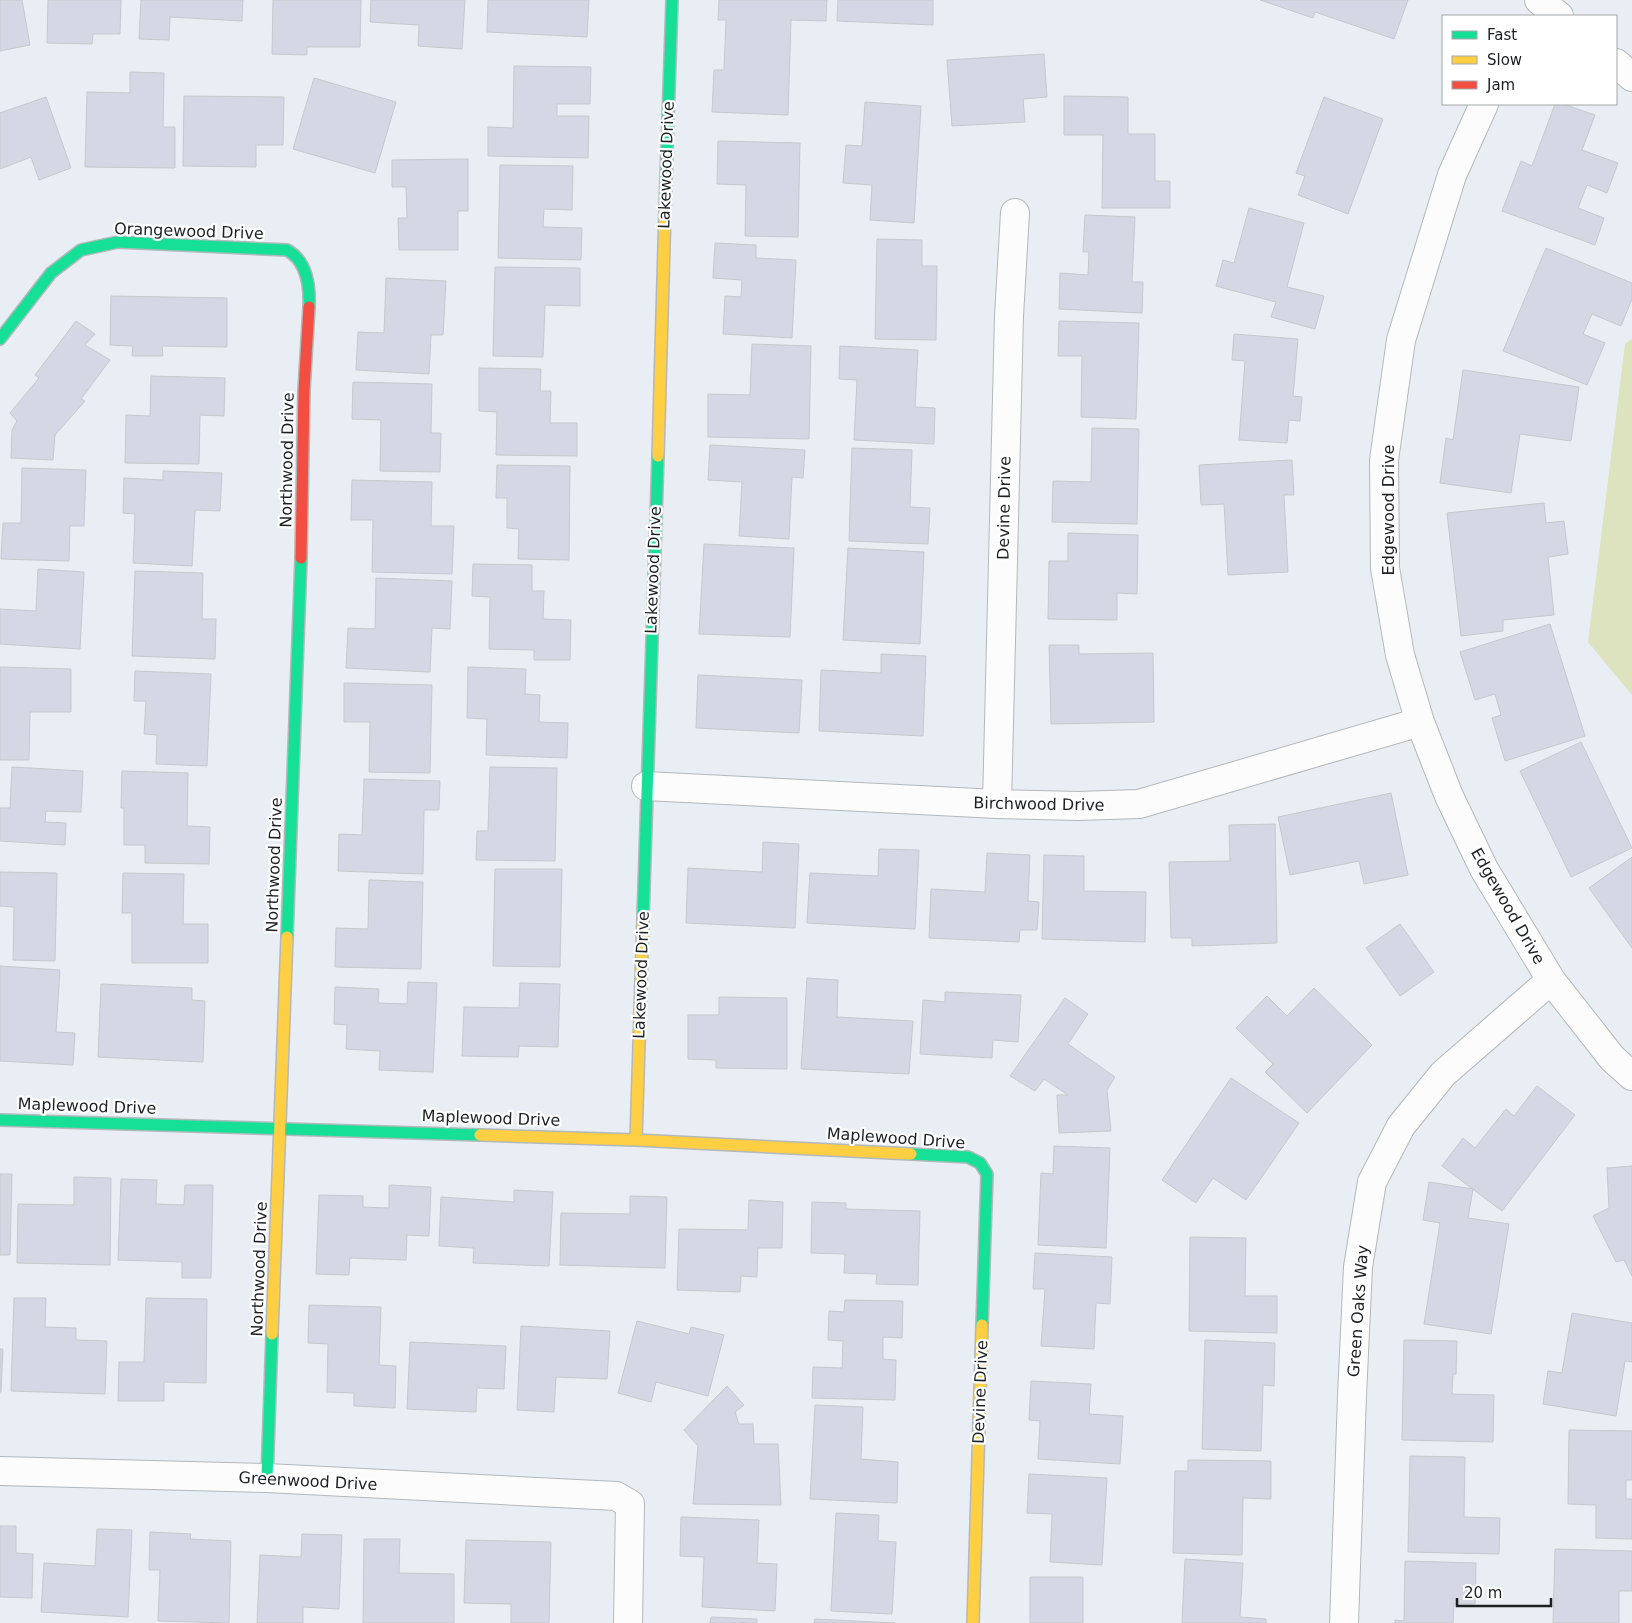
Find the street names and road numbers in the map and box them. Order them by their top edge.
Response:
street label: Lakewood Drive [654,101,678,229]
street label: Orangewood Drive [114,219,264,243]
street label: Northwood Drive [276,392,298,528]
street label: Edgewood Drive [1379,445,1398,575]
street label: Devine Drive [994,456,1014,560]
street label: Lakewood Drive [641,506,665,634]
street label: Birchwood Drive [973,793,1105,815]
street label: Northwood Drive [262,797,286,933]
street label: Edgewood Drive [1467,845,1549,967]
street label: Lakewood Drive [629,911,653,1039]
street label: Maplewood Drive [17,1094,157,1118]
street label: Maplewood Drive [421,1106,561,1130]
street label: Maplewood Drive [826,1124,966,1152]
street label: Northwood Drive [247,1201,271,1337]
street label: Green Oaks Way [1344,1244,1372,1378]
street label: Devine Drive [969,1340,991,1444]
street label: Greenwood Drive [238,1468,378,1494]

